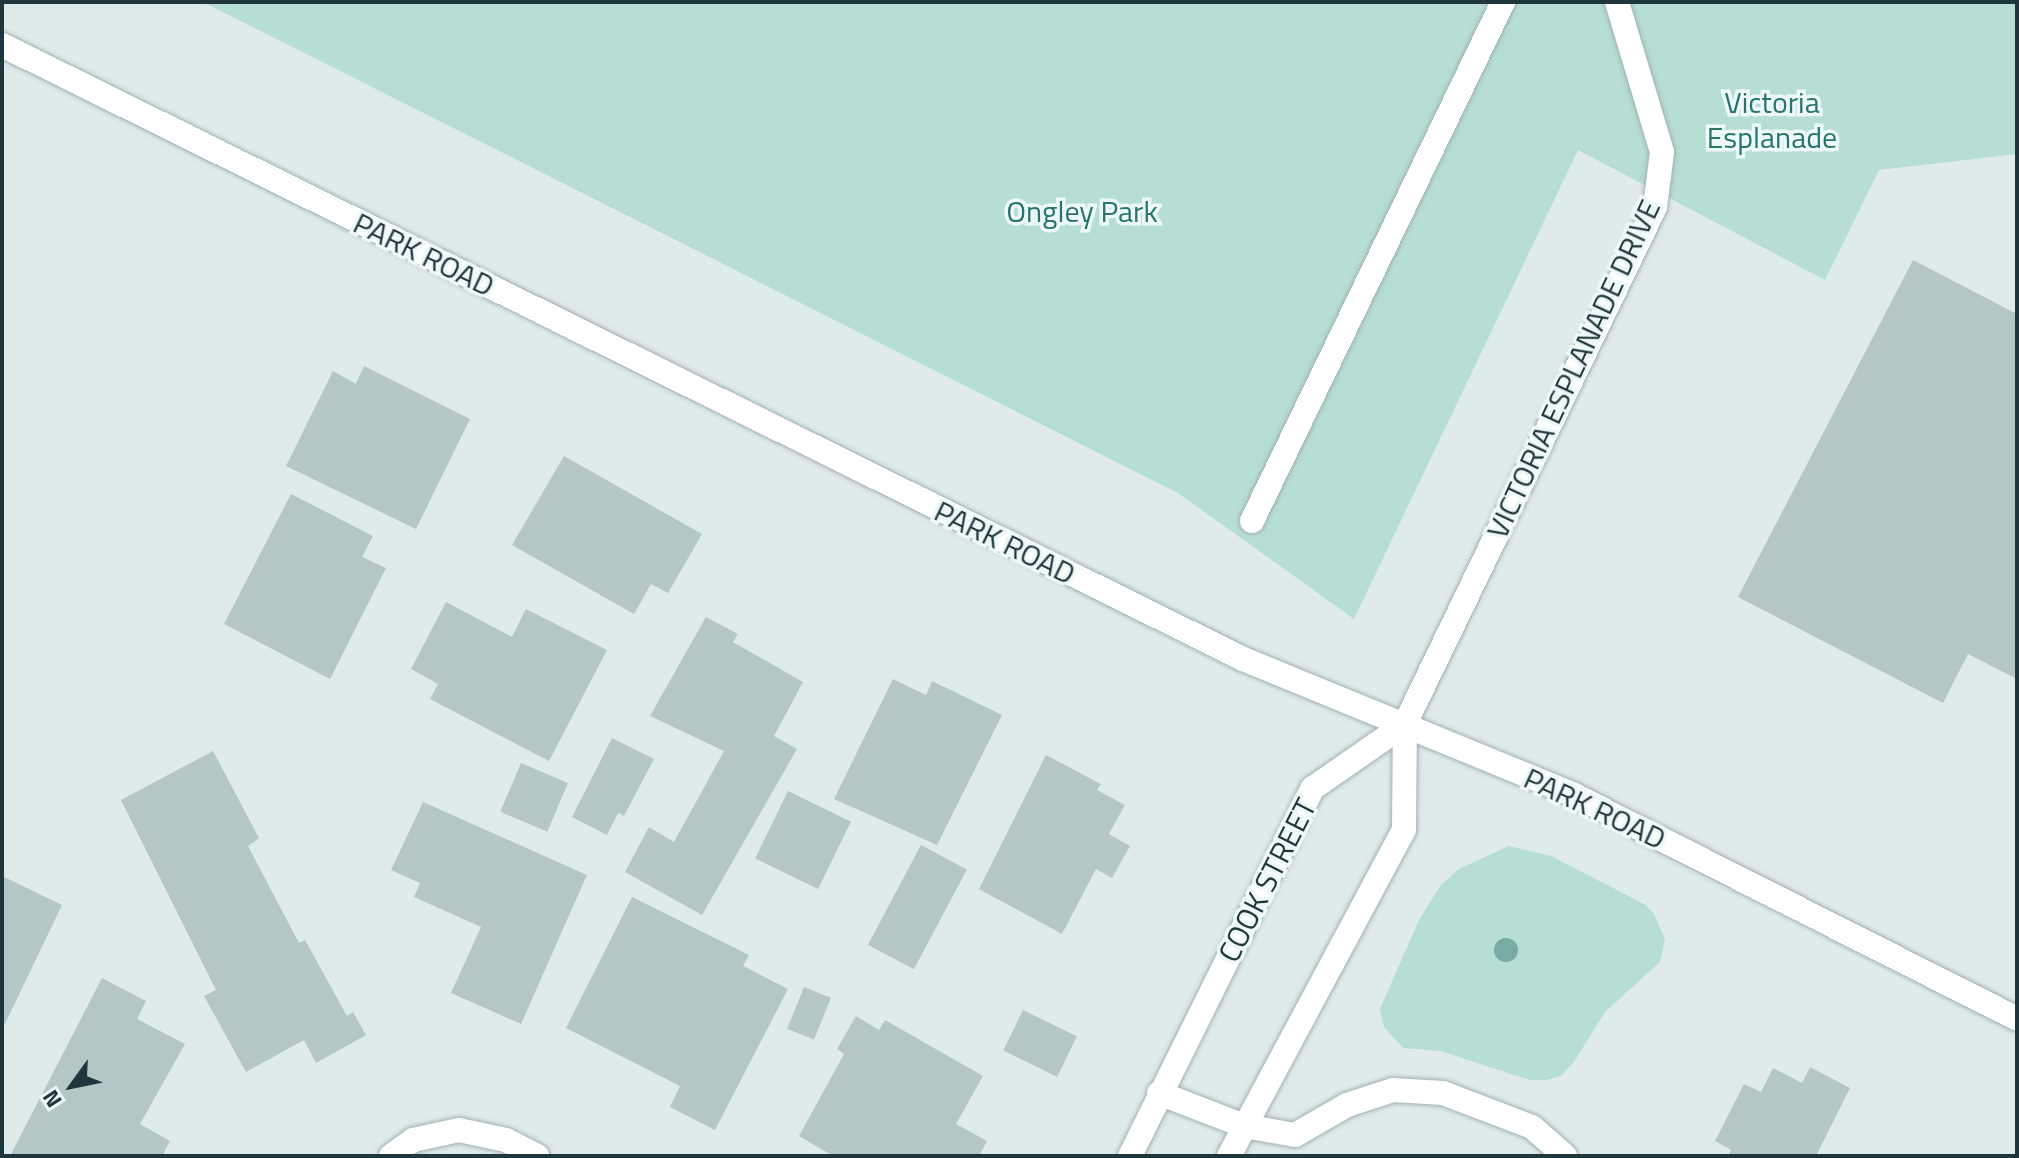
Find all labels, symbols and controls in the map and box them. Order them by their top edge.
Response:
park label: Victoria Esplanade [1707,84,1837,154]
park label: Ongley Park [1006,193,1158,229]
street label: VICTORIA ESPLANADE DRIVE [1479,194,1667,544]
street label: PARK ROAD [348,204,500,304]
street label: PARK ROAD [929,492,1081,592]
street label: PARK ROAD [1518,760,1672,856]
street label: COOK STREET [1210,792,1324,968]
north arrow [32,1046,112,1126]
text: N [33,1083,70,1115]

